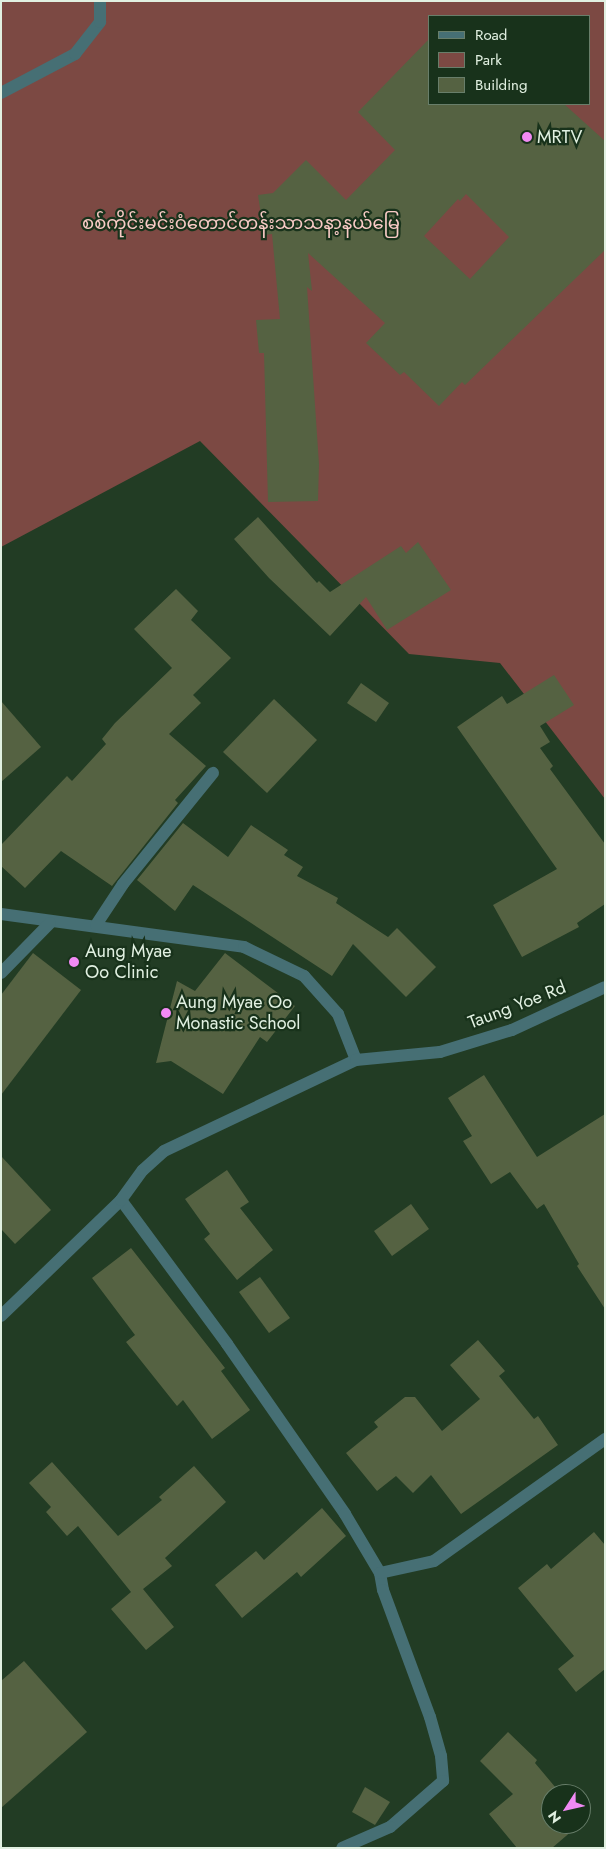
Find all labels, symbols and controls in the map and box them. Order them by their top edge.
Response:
legend [428,15,591,105]
text: Road [475,24,507,46]
text: Park [475,49,502,71]
text: Building [475,74,527,96]
place label: MRTV [537,126,582,148]
marker: MRTV [521,131,533,143]
park label: စစ်ကိုင်းမင်းဝံတောင်တန်းသာသနာ့နယ်မြေ [82,212,400,234]
place label: Aung Myae Oo Clinic [85,941,172,984]
marker: Aung Myae Oo Clinic [67,955,81,969]
street label: Taung Yoe Rd [465,976,569,1034]
place label: Aung Myae Oo Monastic School [176,992,300,1034]
marker: Aung Myae Oo Monastic School [160,1007,172,1019]
north arrow [541,1784,591,1834]
text: N [543,1807,566,1827]

